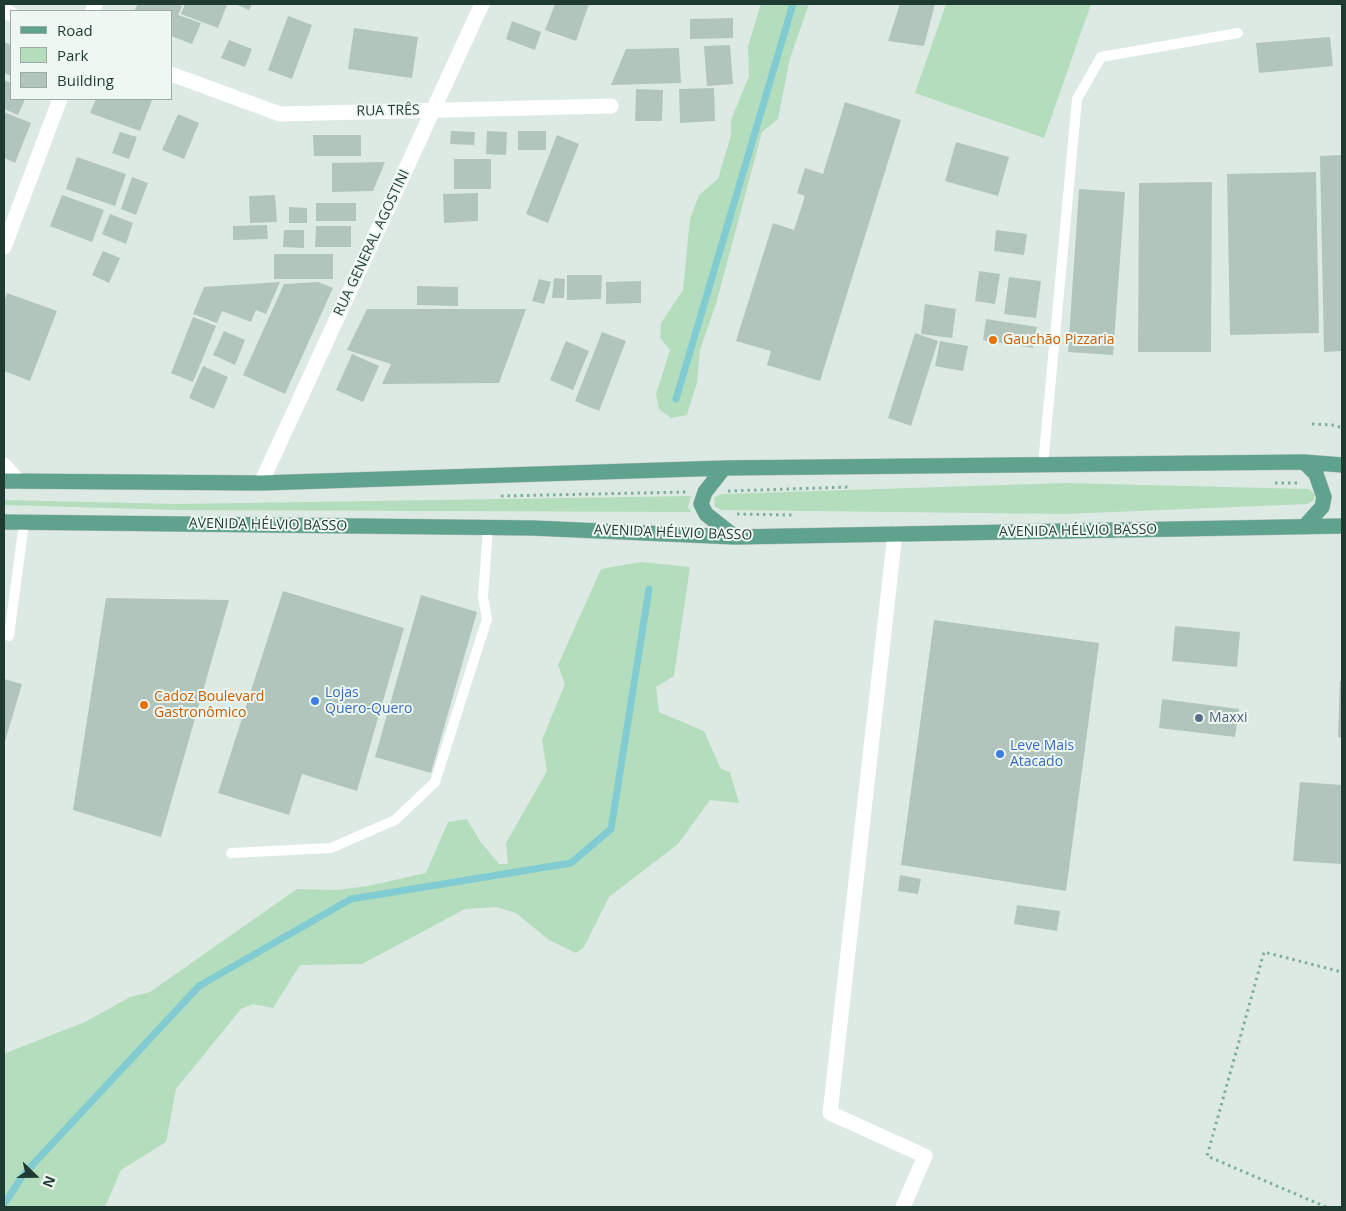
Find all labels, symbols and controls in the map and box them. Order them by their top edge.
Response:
legend [10,10,172,100]
text: Road [57,20,93,40]
text: Park [57,45,88,65]
text: Building [57,70,114,90]
street label: RUA TRÊS [356,102,420,120]
street label: RUA GENERAL AGOSTINI [331,167,413,319]
place label: Gauchão Pizzaria [1003,332,1115,348]
marker: Gauchão Pizzaria [987,334,999,346]
street label: AVENIDA HÉLVIO BASSO [189,515,347,535]
street label: AVENIDA HÉLVIO BASSO [999,521,1157,541]
street label: AVENIDA HÉLVIO BASSO [594,522,752,544]
place label: Lojas Quero-Quero [325,685,412,718]
place label: Cadoz Boulevard Gastronômico [154,689,264,722]
marker: Lojas Quero-Quero [309,695,321,707]
marker: Cadoz Boulevard Gastronômico [138,699,150,711]
place label: Maxxi [1209,710,1248,726]
marker: Maxxi [1193,712,1205,724]
place label: Leve Mais Atacado [1010,738,1074,770]
marker: Leve Mais Atacado [994,748,1006,760]
north arrow [10,1151,60,1201]
text: N [38,1173,60,1191]

